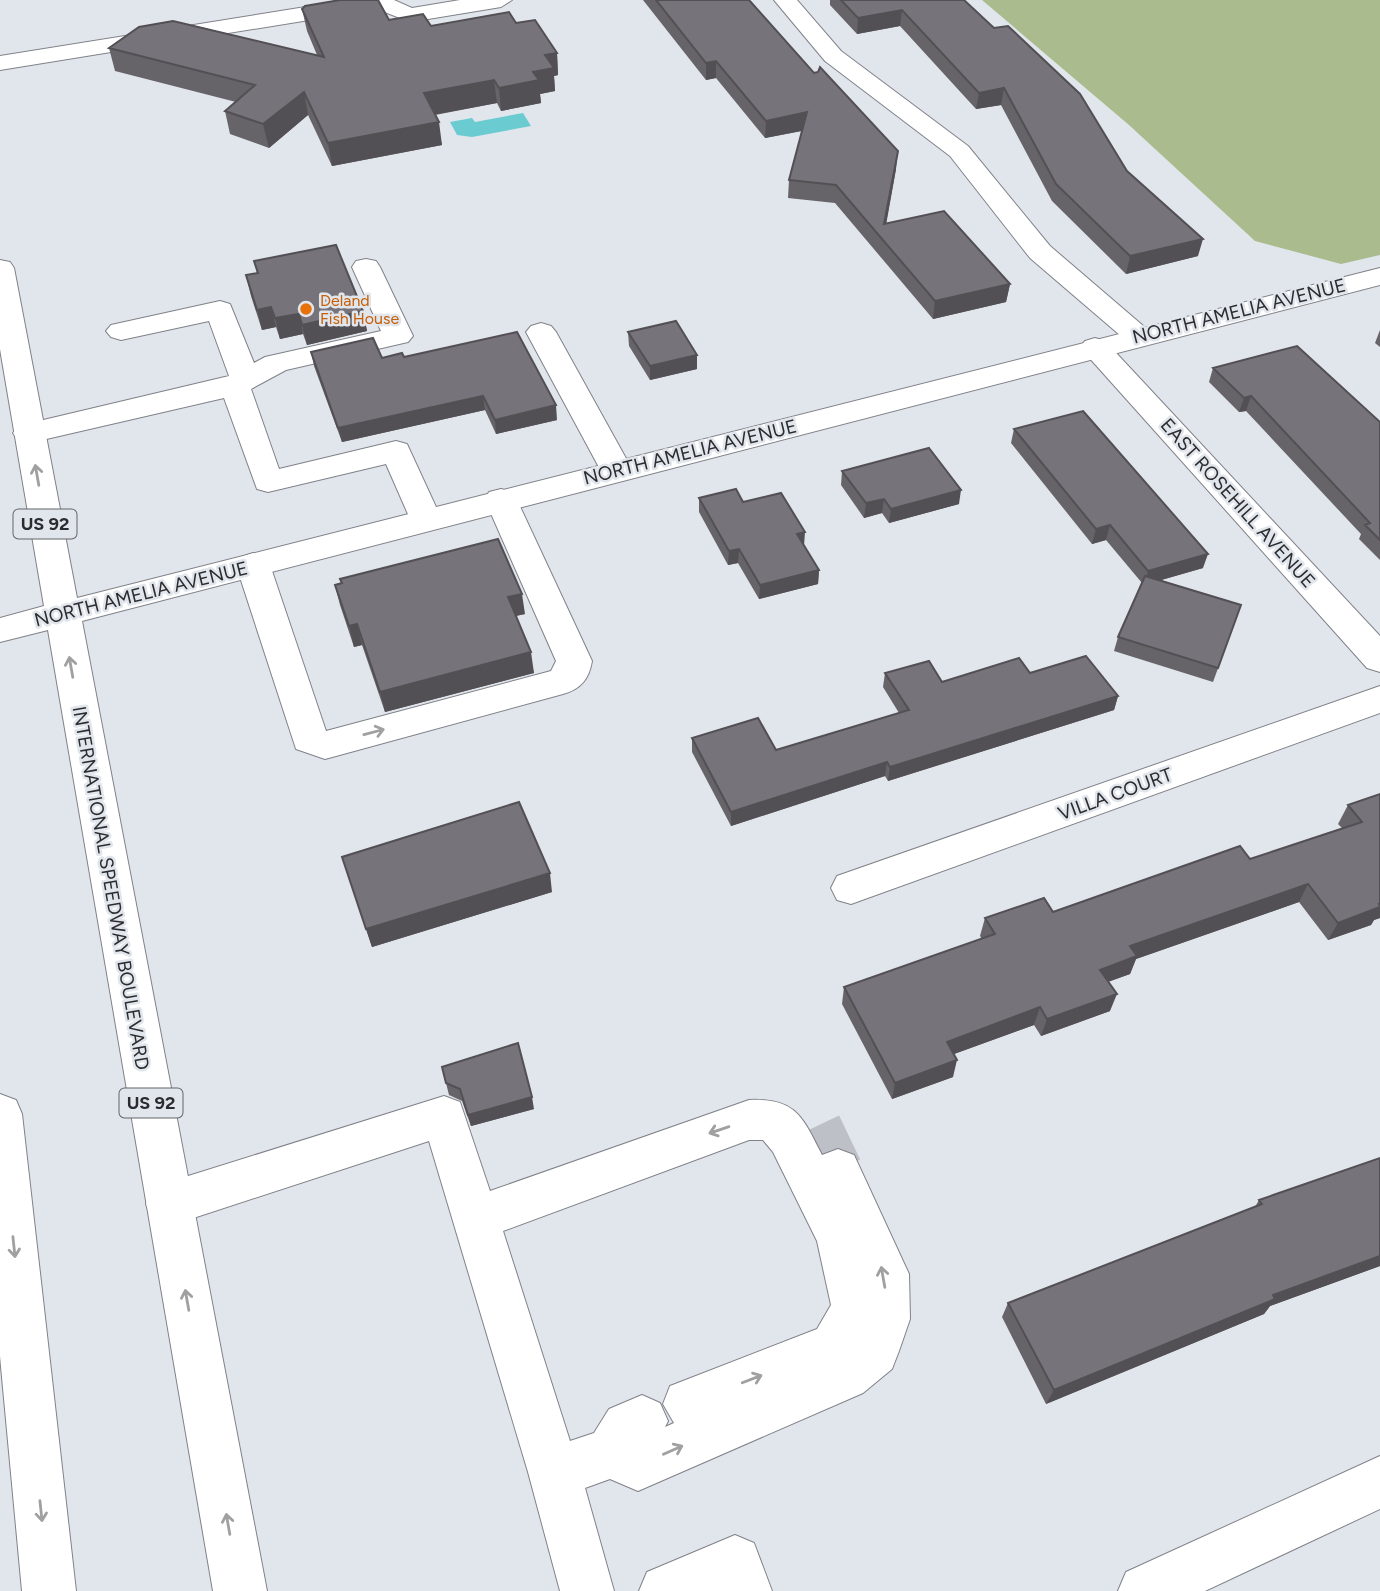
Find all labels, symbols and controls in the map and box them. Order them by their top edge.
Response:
street label: NORTH AMELIA AVENUE [1130,273,1348,349]
place label: Deland Fish House [320,291,399,328]
marker: Deland Fish House [298,301,314,317]
street label: EAST ROSEHILL AVENUE [1156,413,1320,593]
street label: NORTH AMELIA AVENUE [581,414,799,490]
one-way arrow [30,464,43,487]
road number: US 92 [14,510,76,538]
street label: NORTH AMELIA AVENUE [32,556,250,632]
one-way arrow [63,656,77,679]
street label: INTERNATIONAL SPEEDWAY BOULEVARD [68,704,154,1072]
one-way arrow [363,724,385,737]
street label: VILLA COURT [1055,763,1176,825]
road number: US 92 [120,1088,182,1118]
one-way arrow [708,1125,730,1137]
one-way arrow [7,1235,20,1257]
one-way arrow [876,1266,889,1289]
one-way arrow [180,1289,193,1312]
one-way arrow [740,1372,762,1384]
one-way arrow [662,1443,684,1456]
one-way arrow [34,1499,47,1521]
one-way arrow [220,1513,234,1536]

